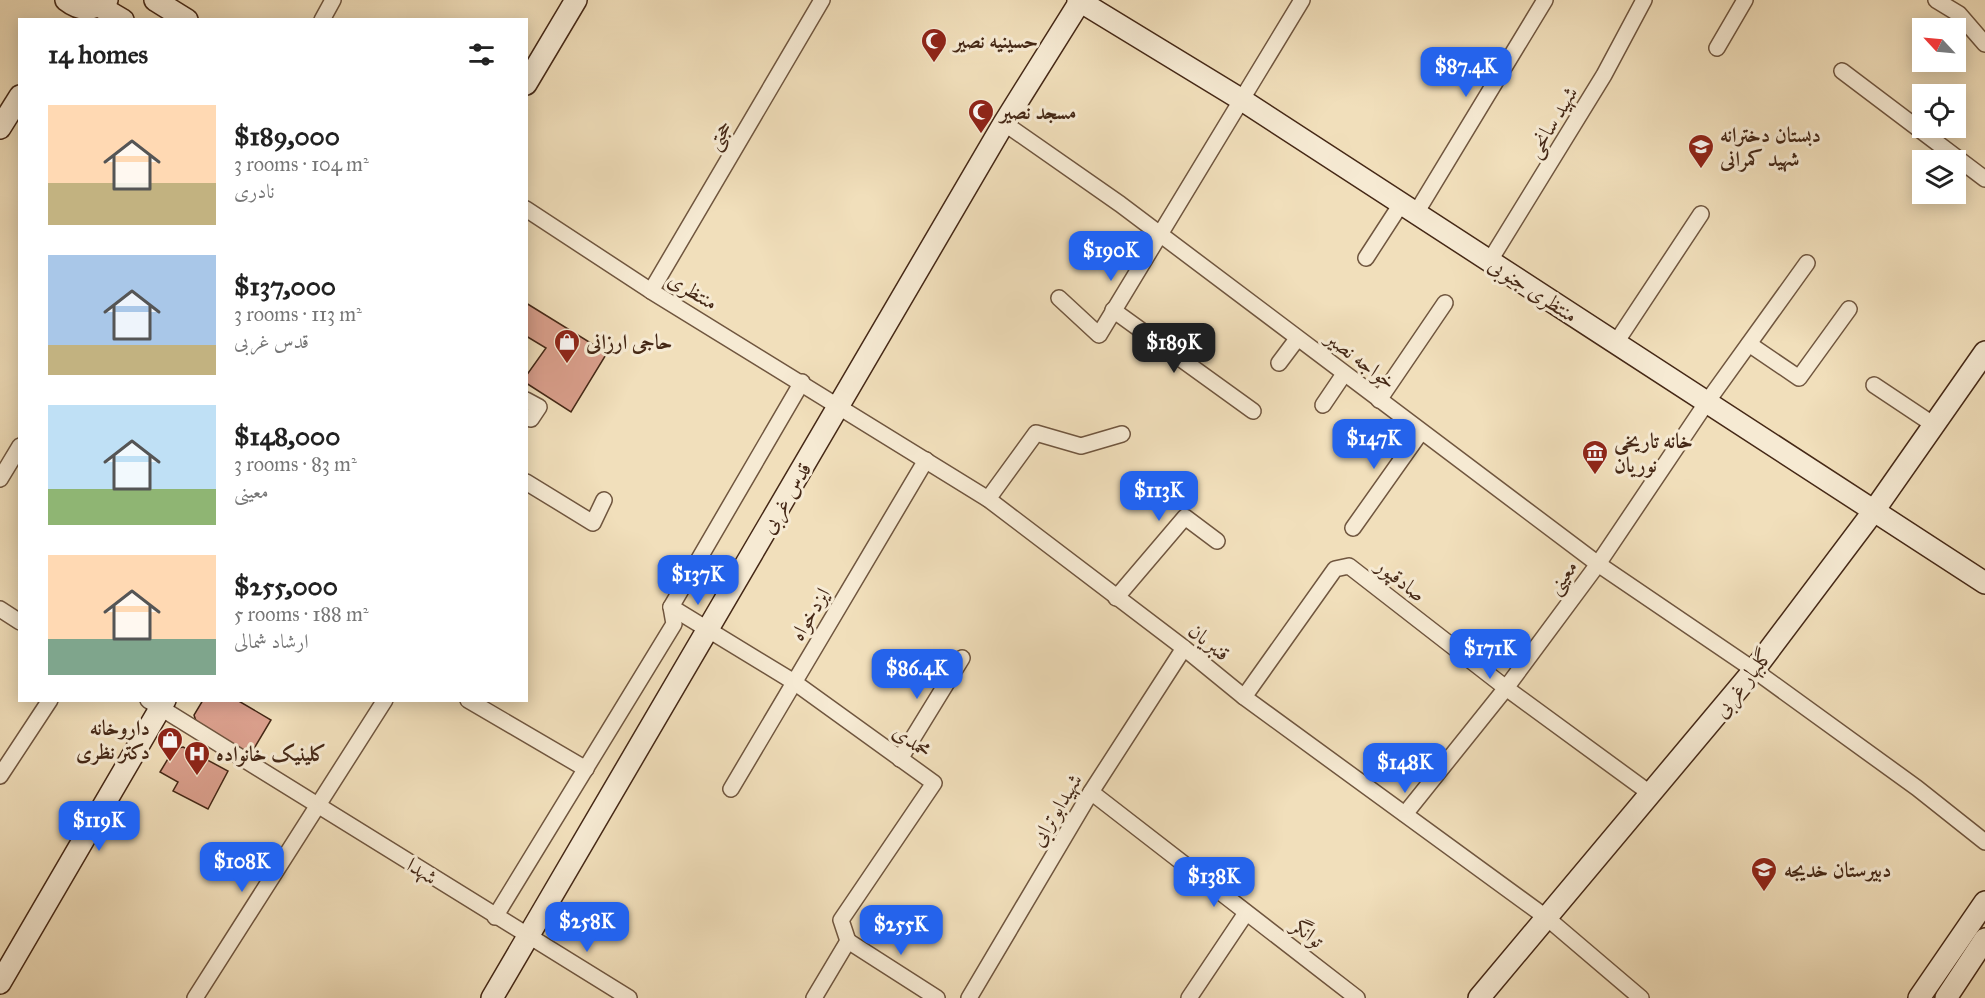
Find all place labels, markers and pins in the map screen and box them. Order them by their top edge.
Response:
mosque icon: حسینیه نصیر [919,26,949,64]
place label: حسینیه نصیر [952,28,1038,54]
pin: $87.4K [1417,47,1515,98]
mosque icon: مسجد نصیر [966,97,996,135]
place label: مسجد نصیر [998,99,1076,125]
place label: دبستان دخترانه شهید کمرانی [1719,122,1821,173]
school or university icon: دبستان دخترانه شهید کمرانی [1686,132,1716,170]
pin: $190K [1069,231,1153,282]
pin: $189K [1132,323,1216,374]
shop icon: حاجی ارزانی [552,327,582,365]
place label: حاجی ارزانی [585,329,673,355]
pin: $147K [1332,419,1416,470]
place label: خانه تاریخی نوریان [1614,428,1693,478]
museum icon: خانه تاریخی نوریان [1580,438,1610,476]
pin: $113K [1117,471,1201,522]
pin: $137K [656,555,740,606]
pin: $171K [1448,629,1532,680]
pin: $86.4K [868,649,966,700]
place label: داروخانه دکتر نظری [76,715,150,766]
shop icon: داروخانه دکتر نظری [155,725,185,763]
hospital icon: کلینیک خانواده [182,739,212,777]
place label: کلینیک خانواده [216,741,327,767]
pin: $148K [1363,743,1447,794]
pin: $119K [57,801,141,852]
pin: $108K [200,842,284,893]
school or university icon: دبیرستان خدیجه [1749,855,1779,893]
pin: $138K [1172,857,1256,908]
place label: دبیرستان خدیجه [1784,857,1891,883]
pin: $258K [545,902,629,953]
pin: $255K [859,905,943,956]

